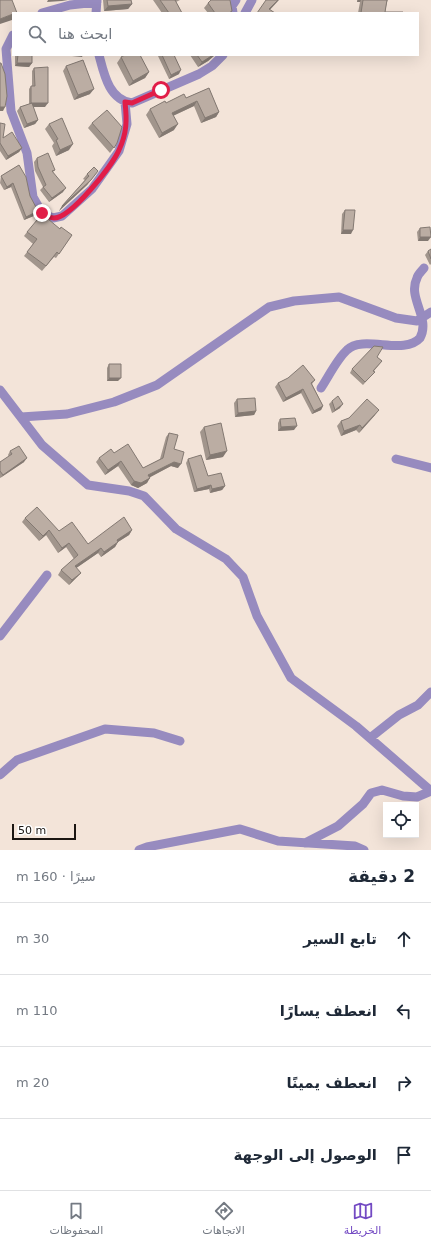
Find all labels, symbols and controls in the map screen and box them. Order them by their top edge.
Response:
search box [12,12,419,56]
icon: search [26,23,48,45]
text: ابحث هنا [58,25,113,43]
route start [152,81,170,99]
route end [33,204,51,222]
map controls [383,802,419,838]
button: locate [383,802,419,838]
scale bar [12,822,76,841]
text: 50 m [18,824,46,837]
text: 2 دقيقة [348,866,415,886]
text: سيرًا · 160 m [16,869,96,884]
icon: ahead [393,928,415,950]
text: تابع السير [303,930,377,948]
text: 30 m [16,931,49,946]
icon: left [393,1000,415,1022]
text: انعطف يسارًا [280,1002,377,1020]
text: 110 m [16,1003,58,1018]
icon: right [393,1072,415,1094]
text: انعطف يمينًا [286,1074,377,1092]
text: 20 m [16,1075,49,1090]
icon: arrive [393,1144,415,1166]
text: الوصول إلى الوجهة [234,1146,377,1164]
tab: المحفوظات [50,1200,103,1237]
tab: الاتجاهات [202,1200,245,1237]
tab: الخريطة [344,1200,381,1237]

